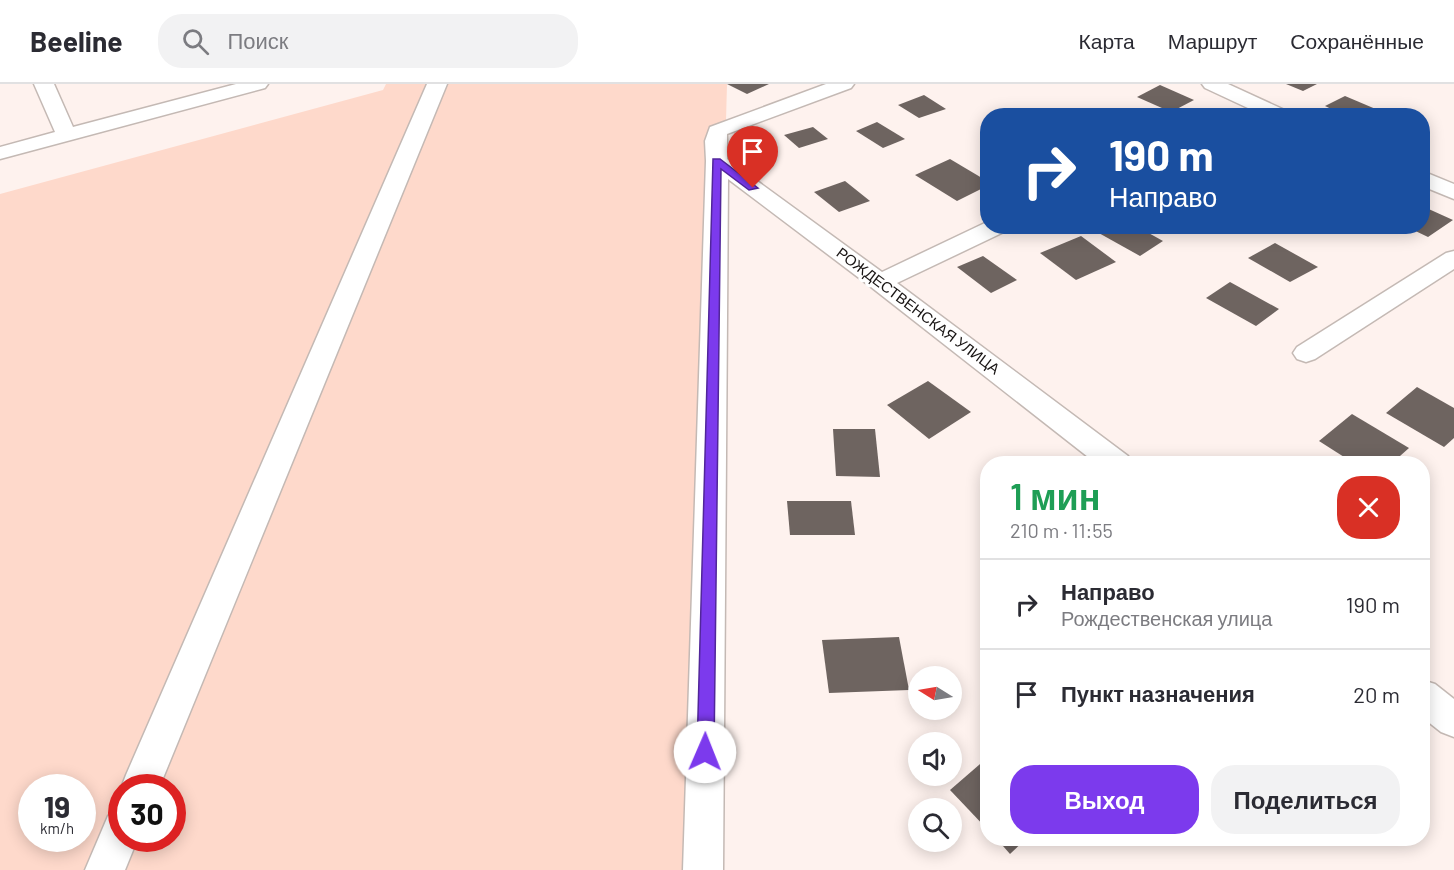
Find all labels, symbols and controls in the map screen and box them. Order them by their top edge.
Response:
search box [158,14,578,68]
text: Beeline [30,24,122,58]
icon: search [179,25,212,58]
text: Поиск [227,27,288,53]
text: Карта [1079,28,1135,53]
text: Маршрут [1168,28,1257,53]
text: Сохранённые [1290,28,1424,53]
pin [727,126,778,188]
text: 190 m [1109,129,1214,179]
icon: right [1010,132,1088,210]
icon: arrive [736,135,769,168]
text: Направо [1109,180,1217,212]
street label: РОЖДЕСТВЕНСКАЯ УЛИЦА [834,243,1004,377]
text: 1 мин [1010,474,1100,517]
button: close [1337,476,1400,539]
text: 210 m · 11:55 [1010,518,1113,542]
text: Направо [1061,578,1155,604]
icon: right [1010,588,1043,621]
text: 190 m [1346,591,1400,617]
text: Рождественская улица [1061,606,1272,630]
north arrow [908,666,962,720]
map controls [908,666,962,852]
icon: arrive [1010,678,1043,711]
text: Пункт назначения [1061,680,1255,706]
text: 20 m [1353,681,1400,707]
position arrow [673,720,737,784]
button: sound [908,732,962,786]
button: Выход [1010,765,1199,834]
button: Поделиться [1211,765,1400,834]
speed limit sign: 30 [108,774,186,852]
text: 19 [44,788,70,824]
button: search [908,798,962,852]
text: km/h [40,819,74,837]

